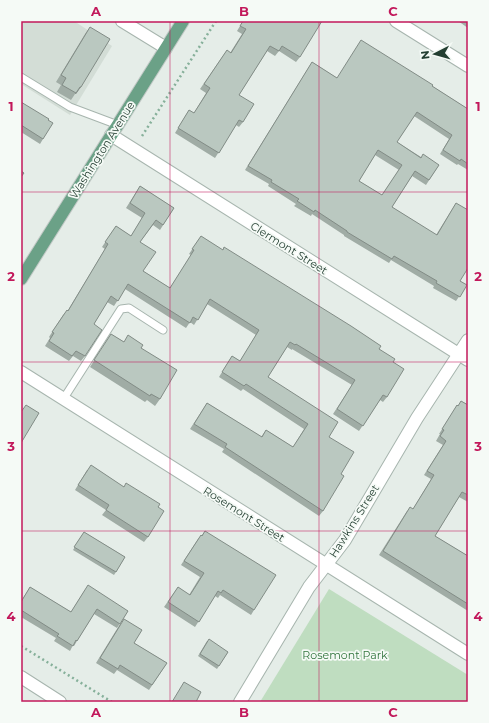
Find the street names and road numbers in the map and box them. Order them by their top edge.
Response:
street label: Washington Avenue [66,99,138,201]
street label: Clermont Street [248,219,331,278]
street label: Hawkins Street [326,481,382,560]
street label: Rosemont Street [201,483,288,545]

